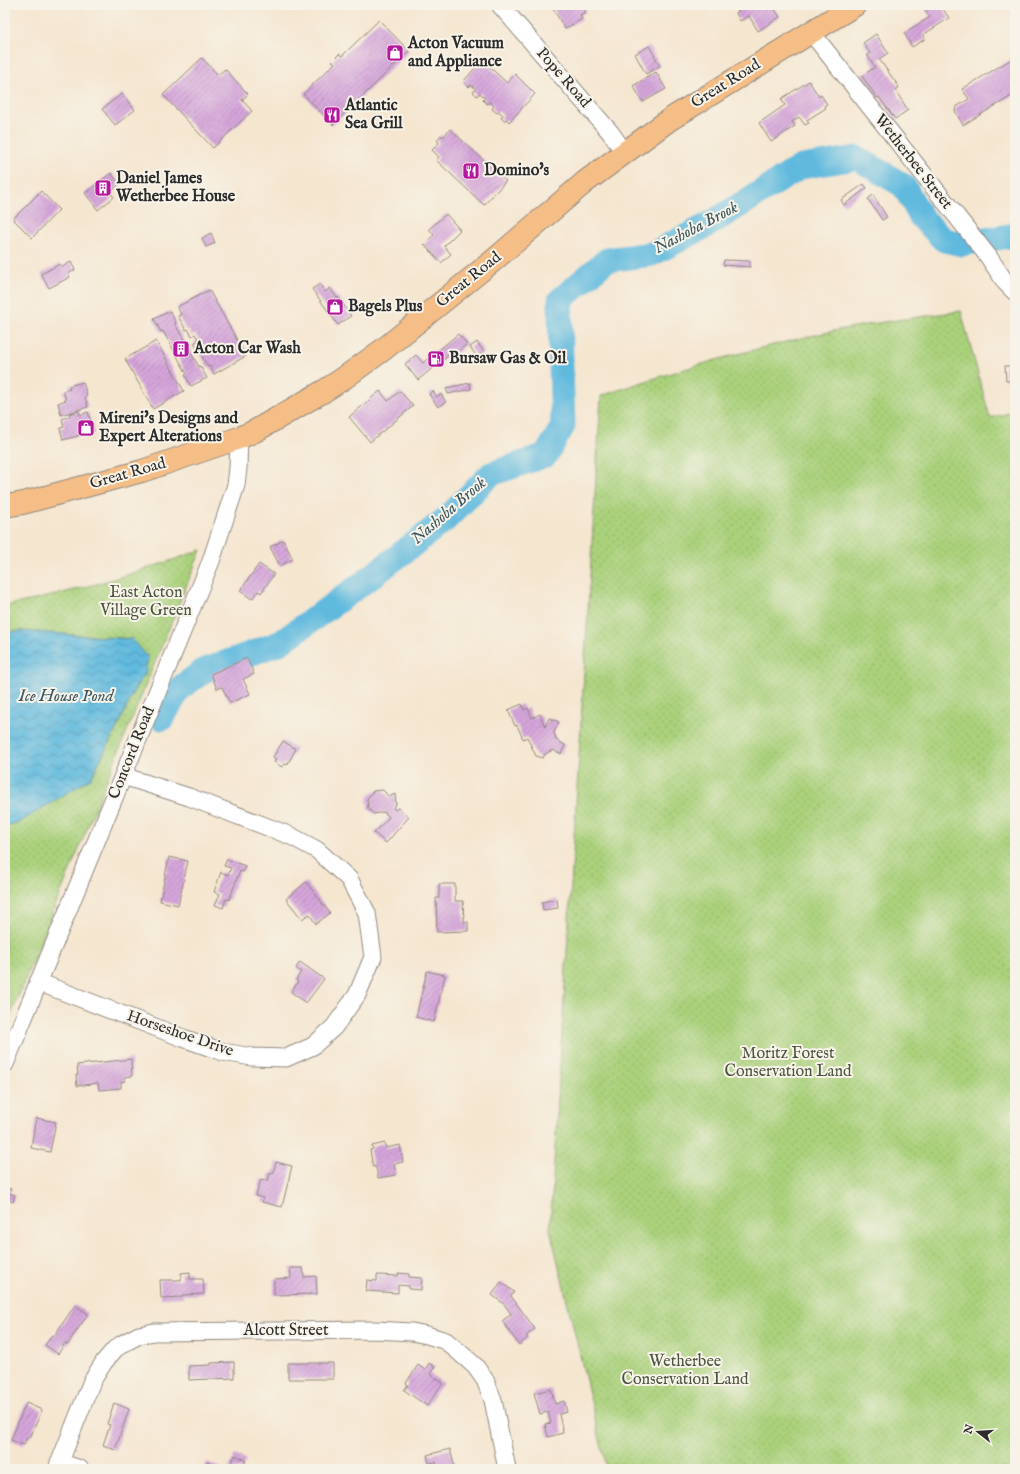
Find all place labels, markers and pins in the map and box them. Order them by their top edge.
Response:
place label: Acton Vacuum and Appliance [407,34,505,72]
shop icon: Acton Vacuum and Appliance [385,43,405,63]
place label: Atlantic Sea Grill [344,96,403,134]
restaurant icon: Atlantic Sea Grill [322,105,342,125]
restaurant icon: Domino's [461,161,481,181]
place label: Domino's [484,161,550,181]
place label: Daniel James Wetherbee House [115,169,236,207]
building icon: Daniel James Wetherbee House [93,178,113,198]
shop icon: Bagels Plus [325,297,345,317]
place label: Bagels Plus [348,297,423,317]
building icon: Acton Car Wash [171,339,191,359]
place label: Acton Car Wash [193,339,301,359]
fuel station icon: Bursaw Gas & Oil [426,349,446,369]
place label: Bursaw Gas & Oil [449,349,567,369]
place label: Mireni's Designs and Expert Alterations [99,409,239,447]
shop icon: Mireni's Designs and Expert Alterations [76,418,96,438]

